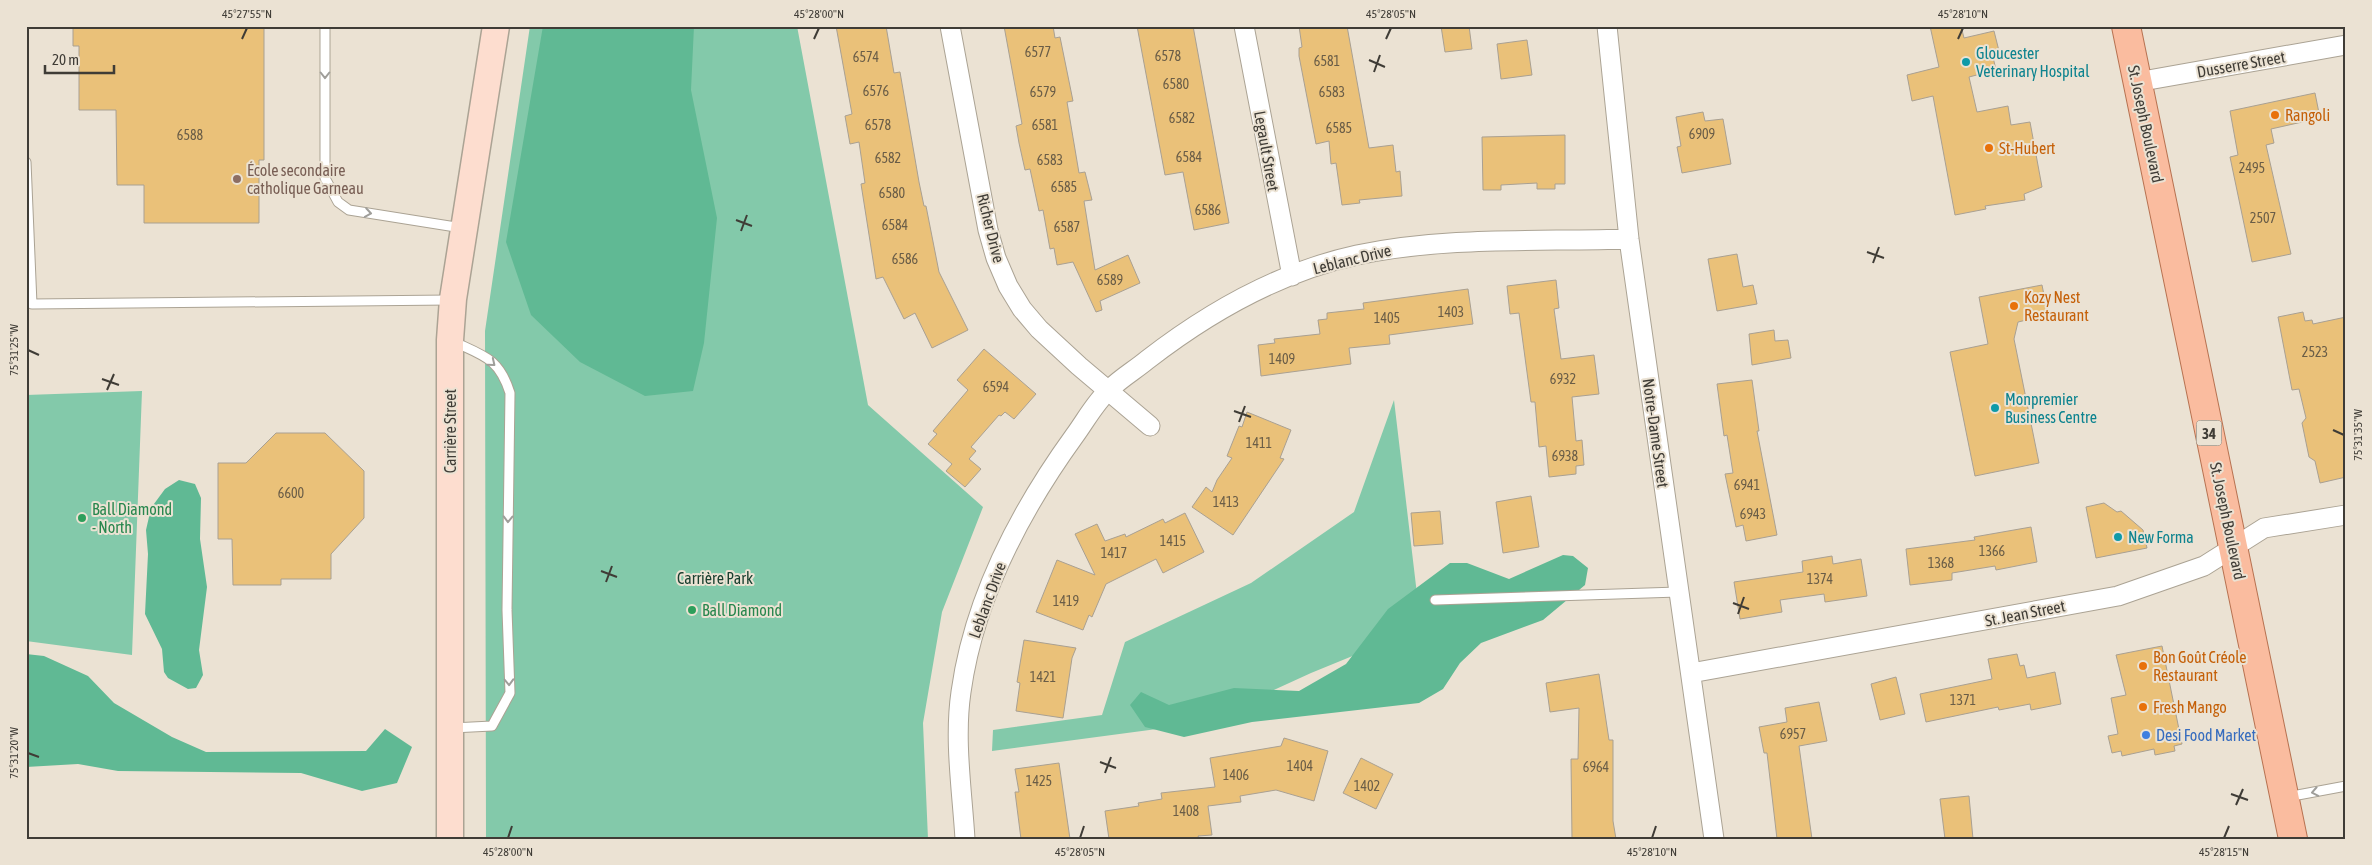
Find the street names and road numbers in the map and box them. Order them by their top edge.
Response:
street label: Dusserre Street [2195,47,2287,81]
street label: St. Joseph Boulevard [2124,64,2167,185]
street label: Legault Street [1250,109,1283,193]
street label: Richer Drive [974,192,1008,264]
street label: Leblanc Drive [1311,241,1393,277]
street label: Notre-Dame Street [1639,377,1673,489]
street label: Carrière Street [441,388,459,473]
road number: 34 [2196,420,2222,446]
street label: St. Joseph Boulevard [2206,461,2249,582]
street label: Leblanc Drive [965,559,1009,641]
street label: St. Jean Street [1983,596,2067,630]

